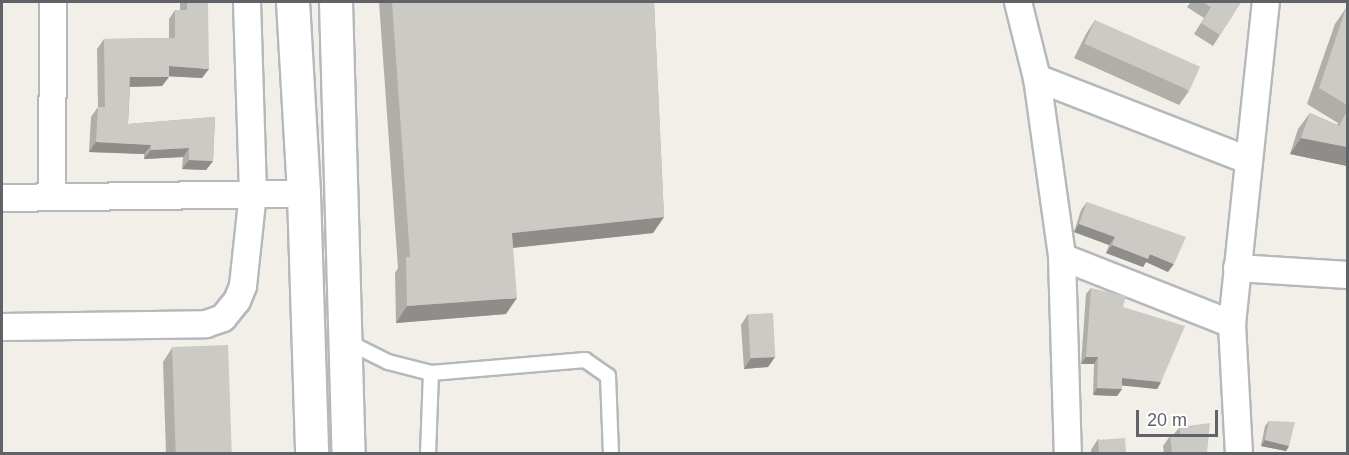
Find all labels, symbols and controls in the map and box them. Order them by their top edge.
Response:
scale bar [1139,398,1222,436]
text: 20 m [1147,410,1187,430]

